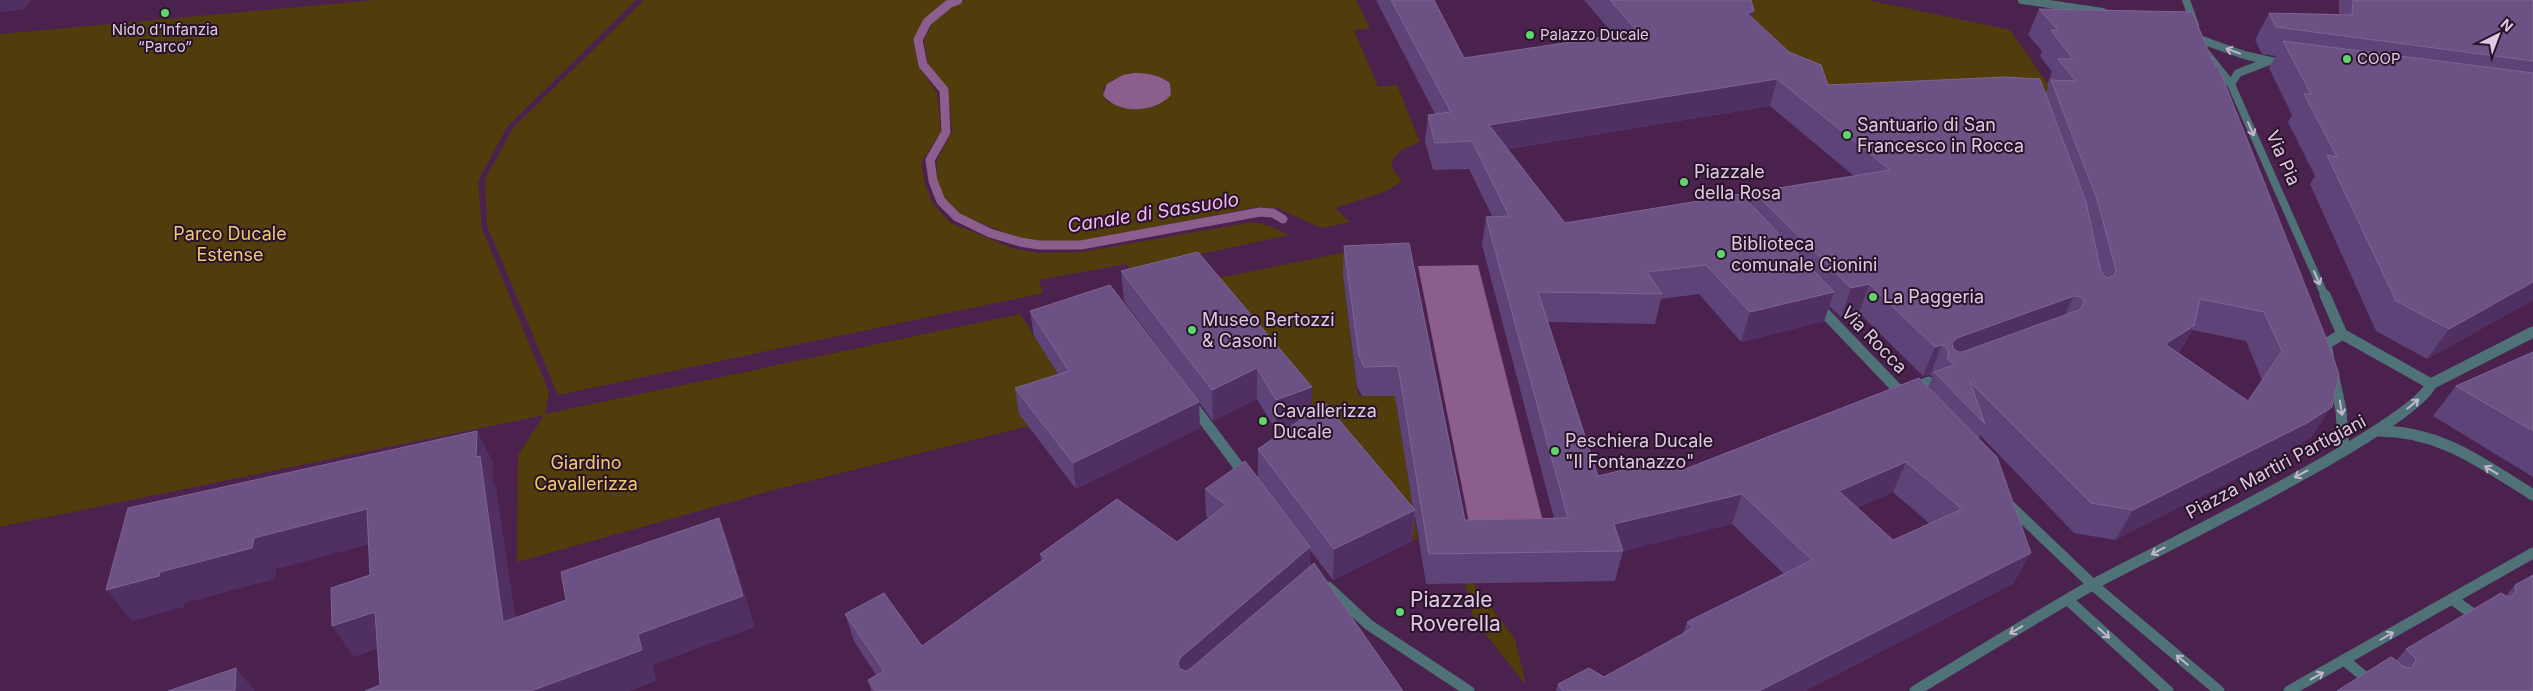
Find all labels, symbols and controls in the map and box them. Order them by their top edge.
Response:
marker: Nido d’Infanzia “Parco” [159,7,171,19]
north arrow [2473,10,2523,60]
text: N [2497,15,2517,35]
place label: Nido d’Infanzia “Parco” [112,20,218,56]
place label: Palazzo Ducale [1540,25,1649,44]
marker: Palazzo Ducale [1524,29,1536,41]
one-way arrow [2226,46,2242,55]
place label: COOP [2357,49,2400,68]
marker: COOP [2341,53,2353,65]
place label: Santuario di San Francesco in Rocca [1857,114,2024,156]
one-way arrow [2246,121,2256,136]
street label: Via Pia [2262,127,2305,189]
marker: Santuario di San Francesco in Rocca [1841,129,1853,141]
place label: Piazzale della Rosa [1694,161,1781,203]
marker: Piazzale della Rosa [1678,176,1690,188]
water label: Canale di Sassuolo [1066,188,1241,237]
park label: Parco Ducale Estense [173,223,287,265]
place label: Biblioteca comunale Cionini [1731,233,1877,275]
marker: Biblioteca comunale Cionini [1715,248,1727,260]
one-way arrow [2312,270,2322,285]
place label: La Paggeria [1883,286,1984,307]
marker: La Paggeria [1867,291,1879,303]
street label: Via Rocca [1837,302,1911,377]
place label: Museo Bertozzi & Casoni [1202,309,1335,351]
marker: Museo Bertozzi & Casoni [1186,324,1198,336]
one-way arrow [2336,399,2346,415]
one-way arrow [2406,399,2419,410]
place label: Cavallerizza Ducale [1273,400,1377,442]
street label: Piazza Martiri Partigiani [2182,410,2369,523]
marker: Cavallerizza Ducale [1257,415,1269,427]
place label: Peschiera Ducale "Il Fontanazzo" [1565,430,1713,472]
marker: Peschiera Ducale "Il Fontanazzo" [1549,445,1561,457]
park label: Giardino Cavallerizza [534,452,638,494]
one-way arrow [2485,465,2499,475]
one-way arrow [2293,469,2308,479]
one-way arrow [2151,546,2165,556]
place label: Piazzale Roverella [1410,587,1501,636]
marker: Piazzale Roverella [1394,606,1406,618]
one-way arrow [2010,626,2024,636]
one-way arrow [2098,627,2111,638]
one-way arrow [2379,631,2394,641]
one-way arrow [2175,654,2188,665]
one-way arrow [2309,670,2323,680]

